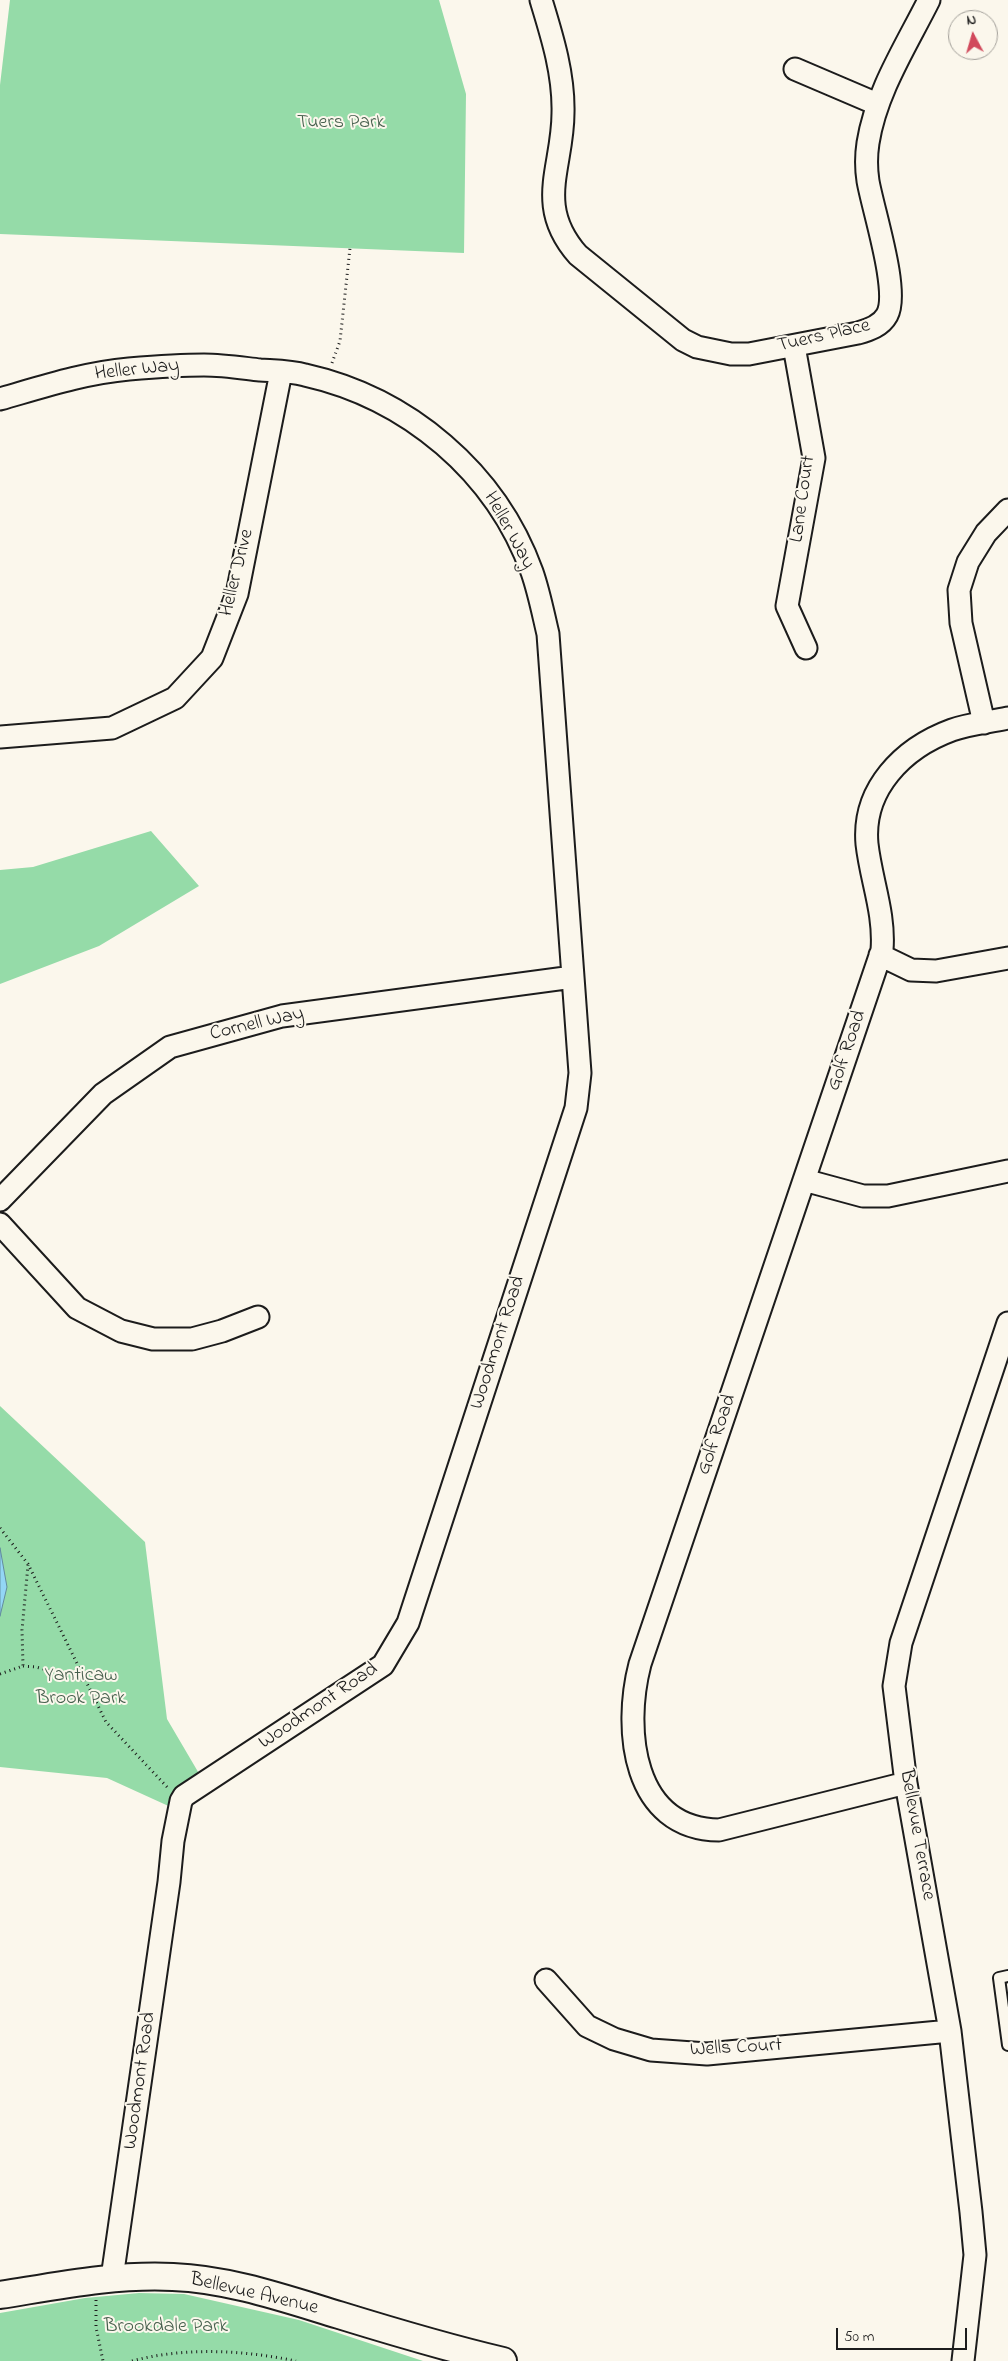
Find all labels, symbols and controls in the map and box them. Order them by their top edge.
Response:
north arrow [948,10,998,60]
text: N [966,10,977,32]
park label: Tuers Park [297,112,385,136]
street label: Tuers Place [775,315,873,359]
street label: Heller Way [94,355,180,387]
street label: Lane Court [786,454,822,544]
street label: Heller Way [477,488,539,574]
street label: Heller Drive [216,527,260,619]
street label: Cornell Way [208,1003,306,1047]
street label: Golf Road [823,1008,873,1094]
street label: Woodmont Road [466,1273,532,1413]
street label: Golf Road [693,1392,743,1478]
street label: Woodmont Road [255,1658,383,1756]
park label: Yanticaw Brook Park [36,1665,126,1712]
street label: Bellevue Terrace [893,1768,939,1902]
street label: Woodmont Road [119,2011,163,2151]
street label: Wells Court [689,2035,783,2063]
street label: Bellevue Avenue [187,2269,321,2321]
park label: Brookdale Park [104,2316,228,2340]
scale bar [838,2318,969,2350]
text: 50 m [844,2326,874,2348]

